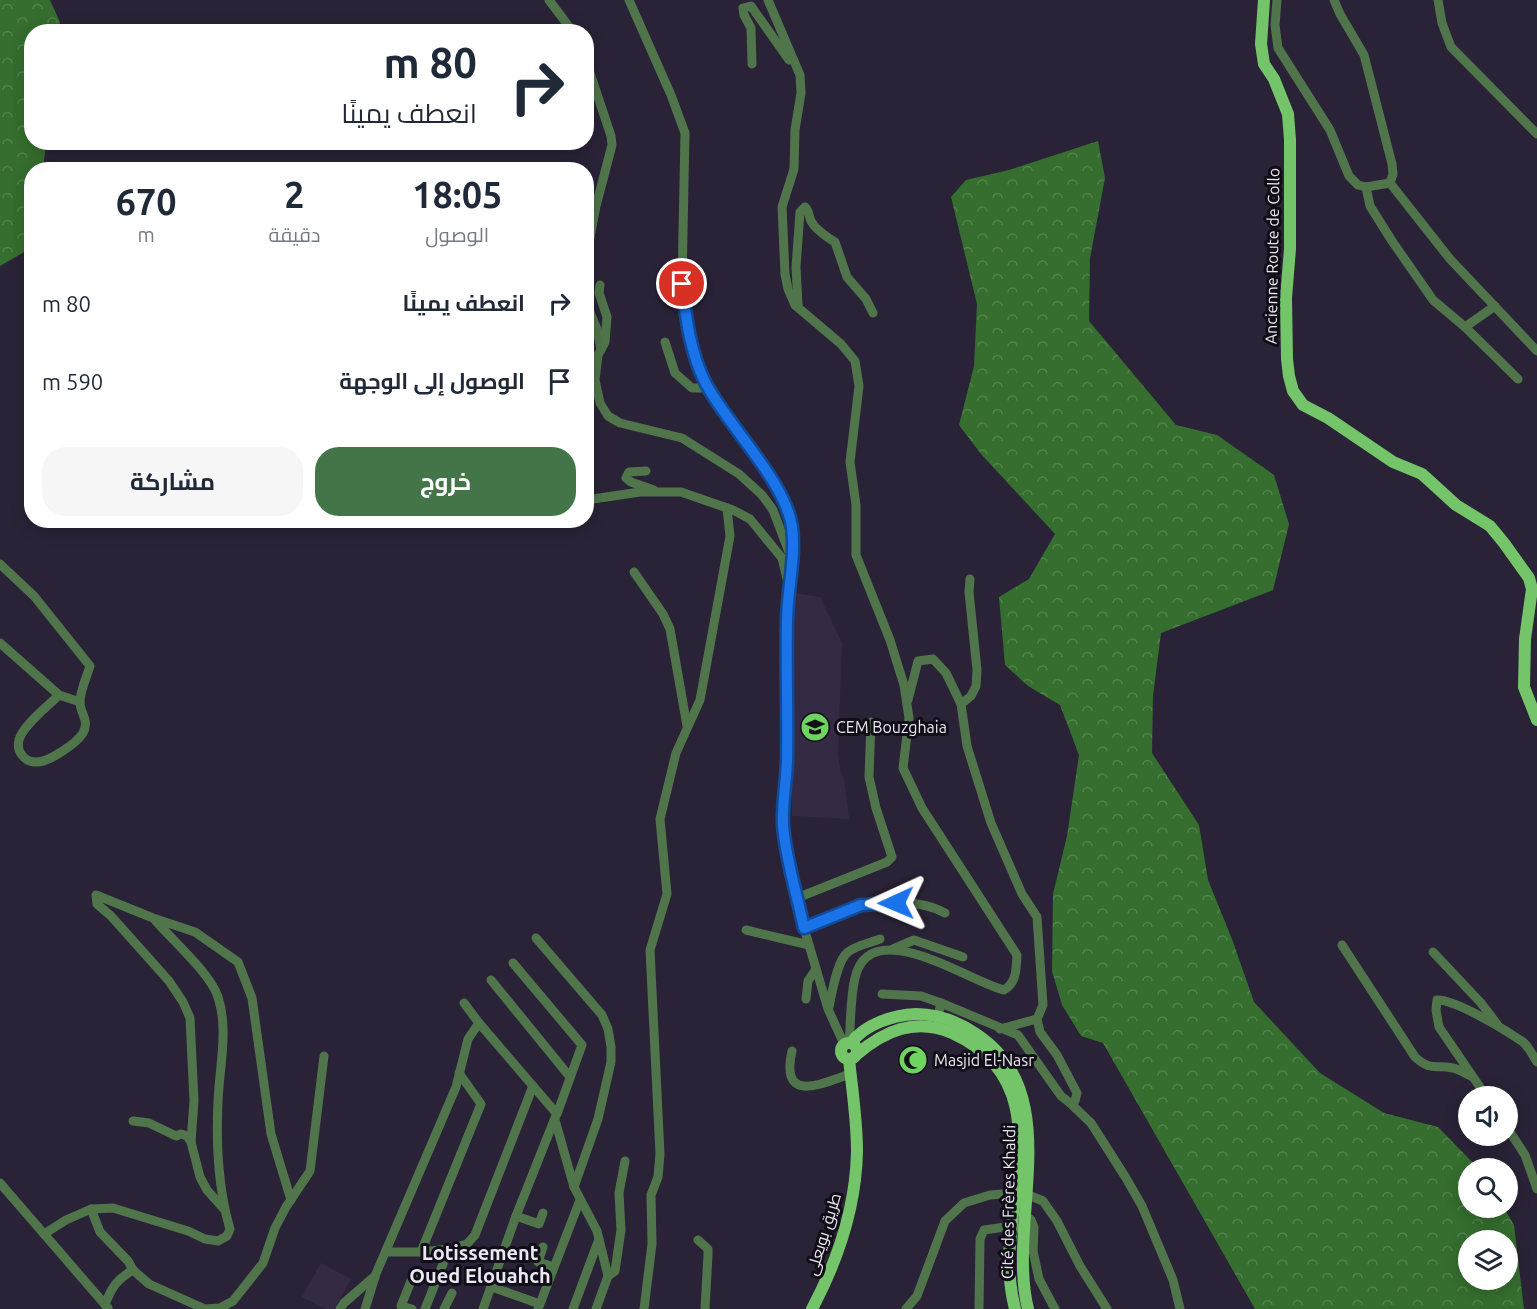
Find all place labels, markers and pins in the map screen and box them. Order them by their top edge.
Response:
pin [656,258,707,309]
school or university icon: CEM Bouzghaia [799,711,831,743]
place label: CEM Bouzghaia [836,718,947,736]
mosque icon: Masjid El-Nasr [897,1044,929,1076]
place label: Masjid El-Nasr [934,1051,1034,1069]

